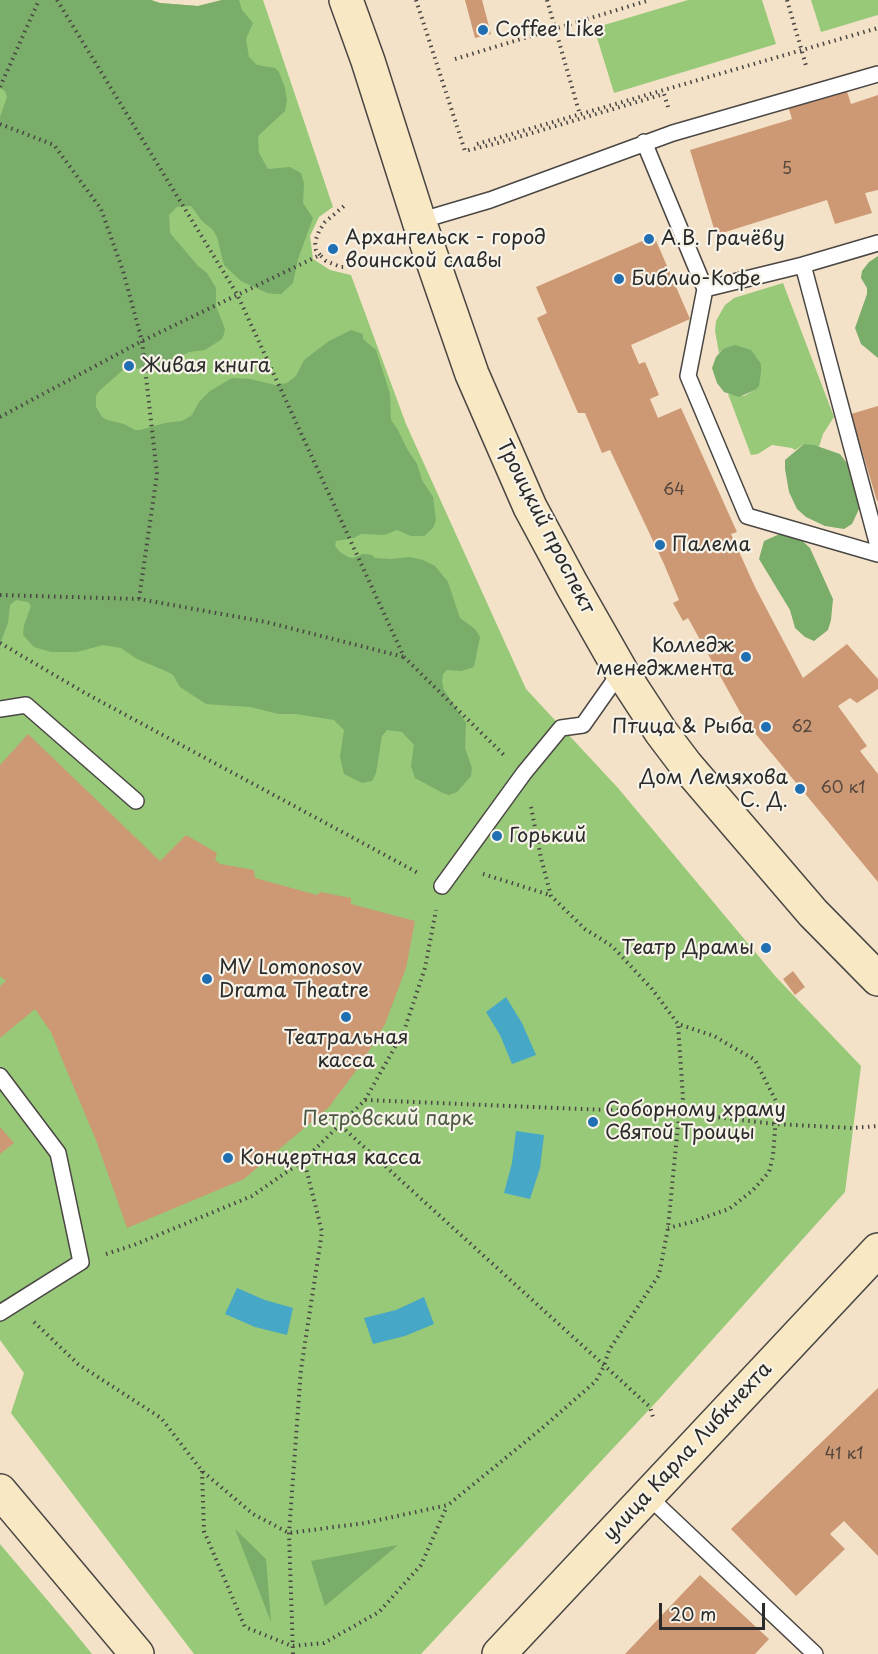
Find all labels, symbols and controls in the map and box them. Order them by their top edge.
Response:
place label: Coffee Like [495,18,604,42]
marker: Coffee Like [476,23,490,37]
house number: 5 [782,160,792,180]
place label: Архангельск - город воинской славы [345,226,546,273]
place label: А.В. Грачёву [661,227,785,251]
marker: А.В. Грачёву [642,232,656,246]
marker: Архангельск - город воинской славы [326,242,340,256]
place label: Библио-Кофе [631,267,761,291]
marker: Библио-Кофе [612,272,626,286]
place label: Живая книга [141,354,270,378]
marker: Живая книга [122,359,136,373]
street label: Троицкий проспект [491,436,599,618]
house number: 64 [663,481,685,501]
place label: Палема [672,533,751,557]
marker: Палема [653,538,667,552]
place label: Колледж менеджмента [597,634,734,681]
marker: Колледж менеджмента [739,650,753,664]
place label: Птица & Рыба [612,715,754,739]
house number: 62 [791,718,813,738]
marker: Птица & Рыба [759,720,773,734]
place label: Дом Лемяхова С. Д. [640,766,788,813]
house number: 60 к1 [821,779,865,799]
marker: Дом Лемяхова С. Д. [793,782,807,796]
place label: Горький [509,824,586,848]
marker: Горький [490,829,504,843]
place label: Театр Драмы [621,936,754,960]
marker: Театр Драмы [759,941,773,955]
place label: MV Lomonosov Drama Theatre [219,956,369,1003]
marker: MV Lomonosov Drama Theatre [200,972,214,986]
marker: Театральная касса [339,1010,353,1024]
place label: Театральная касса [283,1026,409,1073]
place label: Соборному храму Святой Троицы [605,1098,786,1145]
park label: Петровский парк [303,1107,473,1131]
marker: Соборному храму Святой Троицы [586,1115,600,1129]
place label: Концертная касса [240,1146,421,1170]
marker: Концертная касса [221,1151,235,1165]
street label: улица Карла Либкнехта [599,1358,777,1546]
house number: 41 к1 [825,1445,863,1465]
scale bar [662,1591,768,1629]
text: 20 m [670,1600,716,1627]

